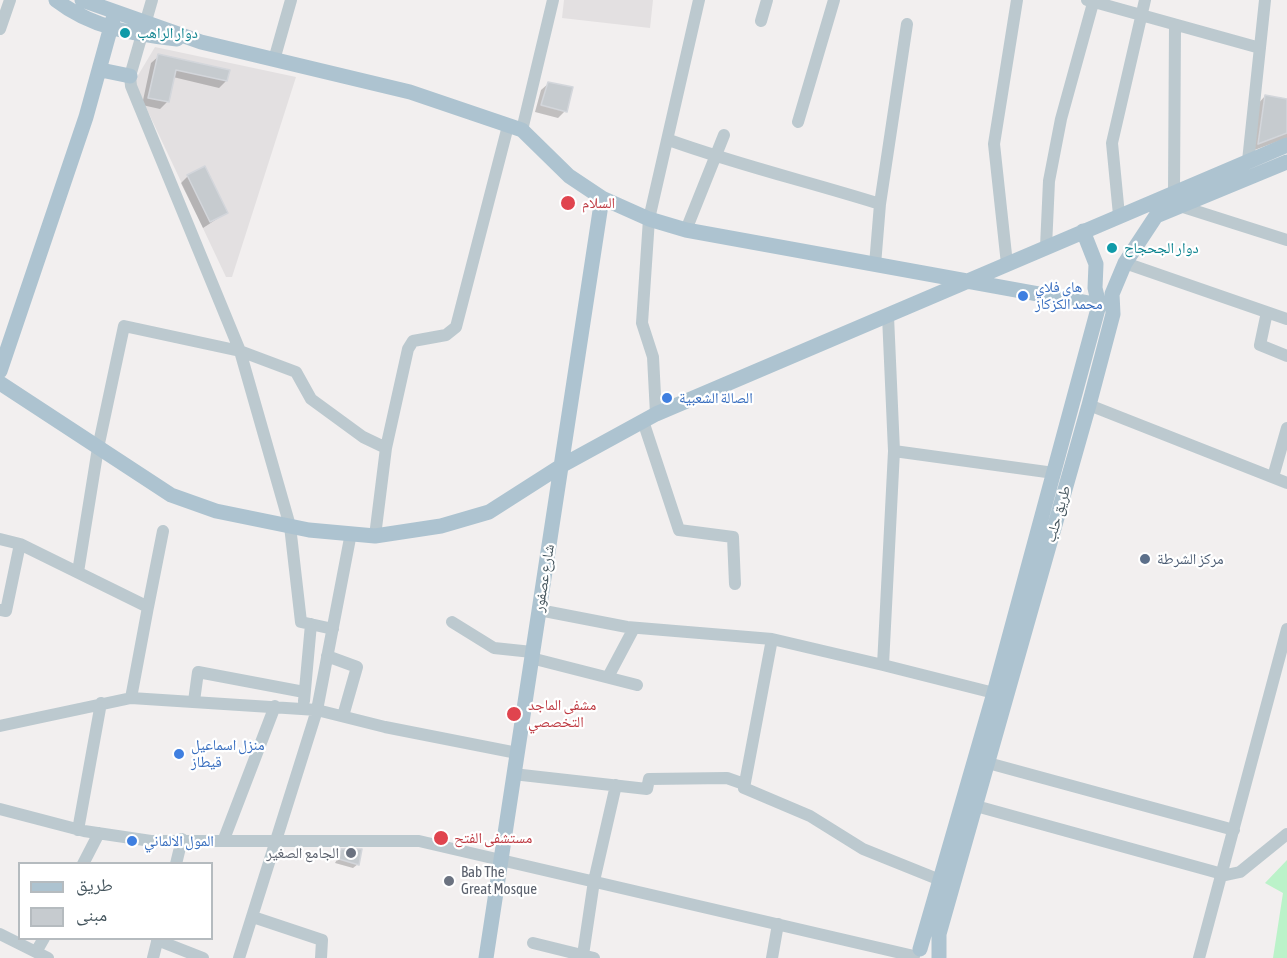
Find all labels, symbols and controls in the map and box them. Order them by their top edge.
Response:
place label: دوار الراهب [137,24,198,42]
marker: دوار الراهب [118,26,132,40]
marker: السلام [559,194,577,212]
place label: السلام [582,194,615,212]
place label: دوار الجحجاح [1124,239,1199,257]
marker: دوار الجحجاح [1105,241,1119,255]
place label: هاي فلاي محمد الكزكاز [1035,278,1103,313]
marker: هاي فلاي محمد الكزكاز [1016,289,1030,303]
place label: الصالة الشعبية [679,389,753,407]
marker: الصالة الشعبية [660,391,674,405]
street label: طريق حلب [1041,484,1075,544]
street label: شارع عصفور [530,543,558,613]
place label: مركز الشرطة [1157,550,1224,568]
marker: مركز الشرطة [1138,552,1152,566]
place label: مشفى الماجد التخصصي [528,696,596,731]
marker: مشفى الماجد التخصصي [505,705,523,723]
place label: منزل اسماعيل قيطاز [191,736,265,771]
marker: منزل اسماعيل قيطاز [172,747,186,761]
marker: مستشفى الفتح [432,829,450,847]
place label: مستشفى الفتح [454,829,532,847]
place label: المول الالماني [144,832,214,850]
marker: المول الالماني [125,834,139,848]
place label: الجامع الصغير [266,844,339,862]
marker: الجامع الصغير [344,846,358,860]
legend [18,862,213,940]
place label: Bab The Great Mosque [461,863,537,898]
text: طريق [76,874,113,895]
marker: Bab The Great Mosque [442,874,456,888]
text: مبنى [76,904,107,925]

